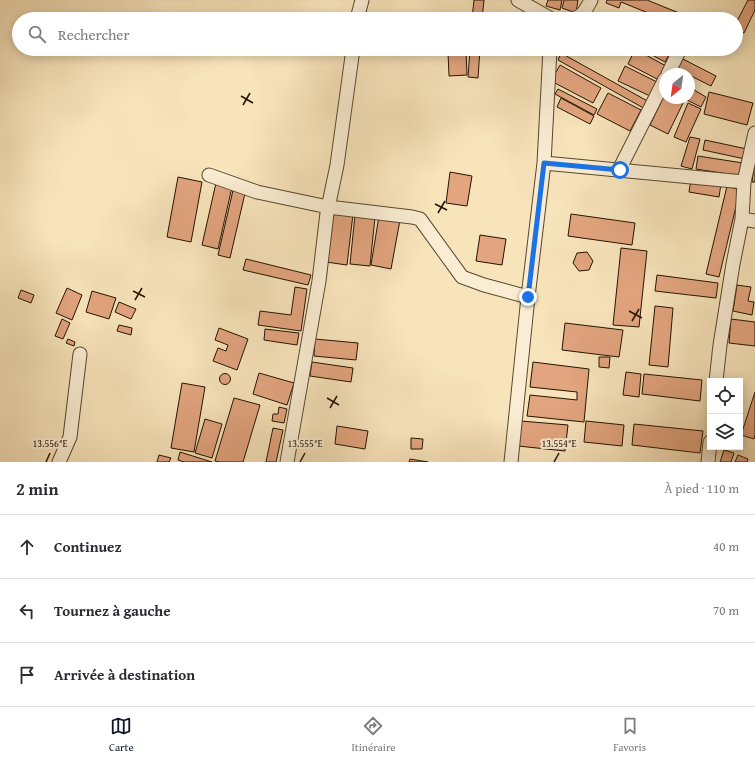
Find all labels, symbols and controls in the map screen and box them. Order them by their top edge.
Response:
search box [12,12,743,56]
icon: search [26,23,48,45]
text: Rechercher [58,24,130,45]
north arrow [659,68,695,104]
route start [611,161,629,179]
route end [519,288,537,306]
map controls [707,378,743,450]
button: locate [707,378,743,414]
button: layers [707,414,743,450]
text: 13.556°E [32,436,68,451]
text: 13.555°E [287,436,323,451]
text: 13.554°E [541,436,577,451]
text: 2 min [16,476,58,501]
text: À pied · 110 m [664,479,739,498]
icon: ahead [16,536,38,558]
text: Continuez [54,536,122,557]
text: 40 m [713,537,739,556]
icon: left [16,600,38,622]
text: Tournez à gauche [54,600,171,621]
text: 70 m [713,601,739,620]
icon: arrive [16,664,38,686]
text: Arrivée à destination [54,664,195,685]
tab: Carte [109,715,134,755]
tab: Itinéraire [351,715,395,755]
tab: Favoris [613,715,646,755]

